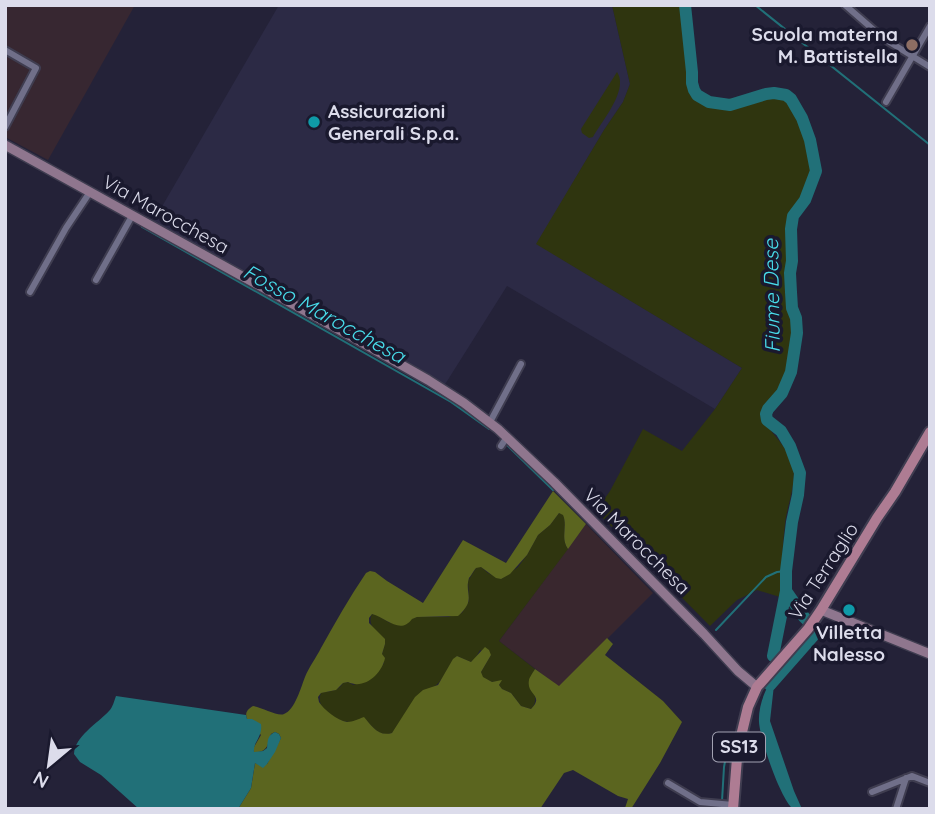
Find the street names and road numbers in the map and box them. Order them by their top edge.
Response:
street label: Via Marocchesa [99,169,233,259]
street label: Via Marocchesa [579,483,695,599]
street label: Via Terraglio [783,518,863,624]
road number: SS13 [713,732,765,762]

